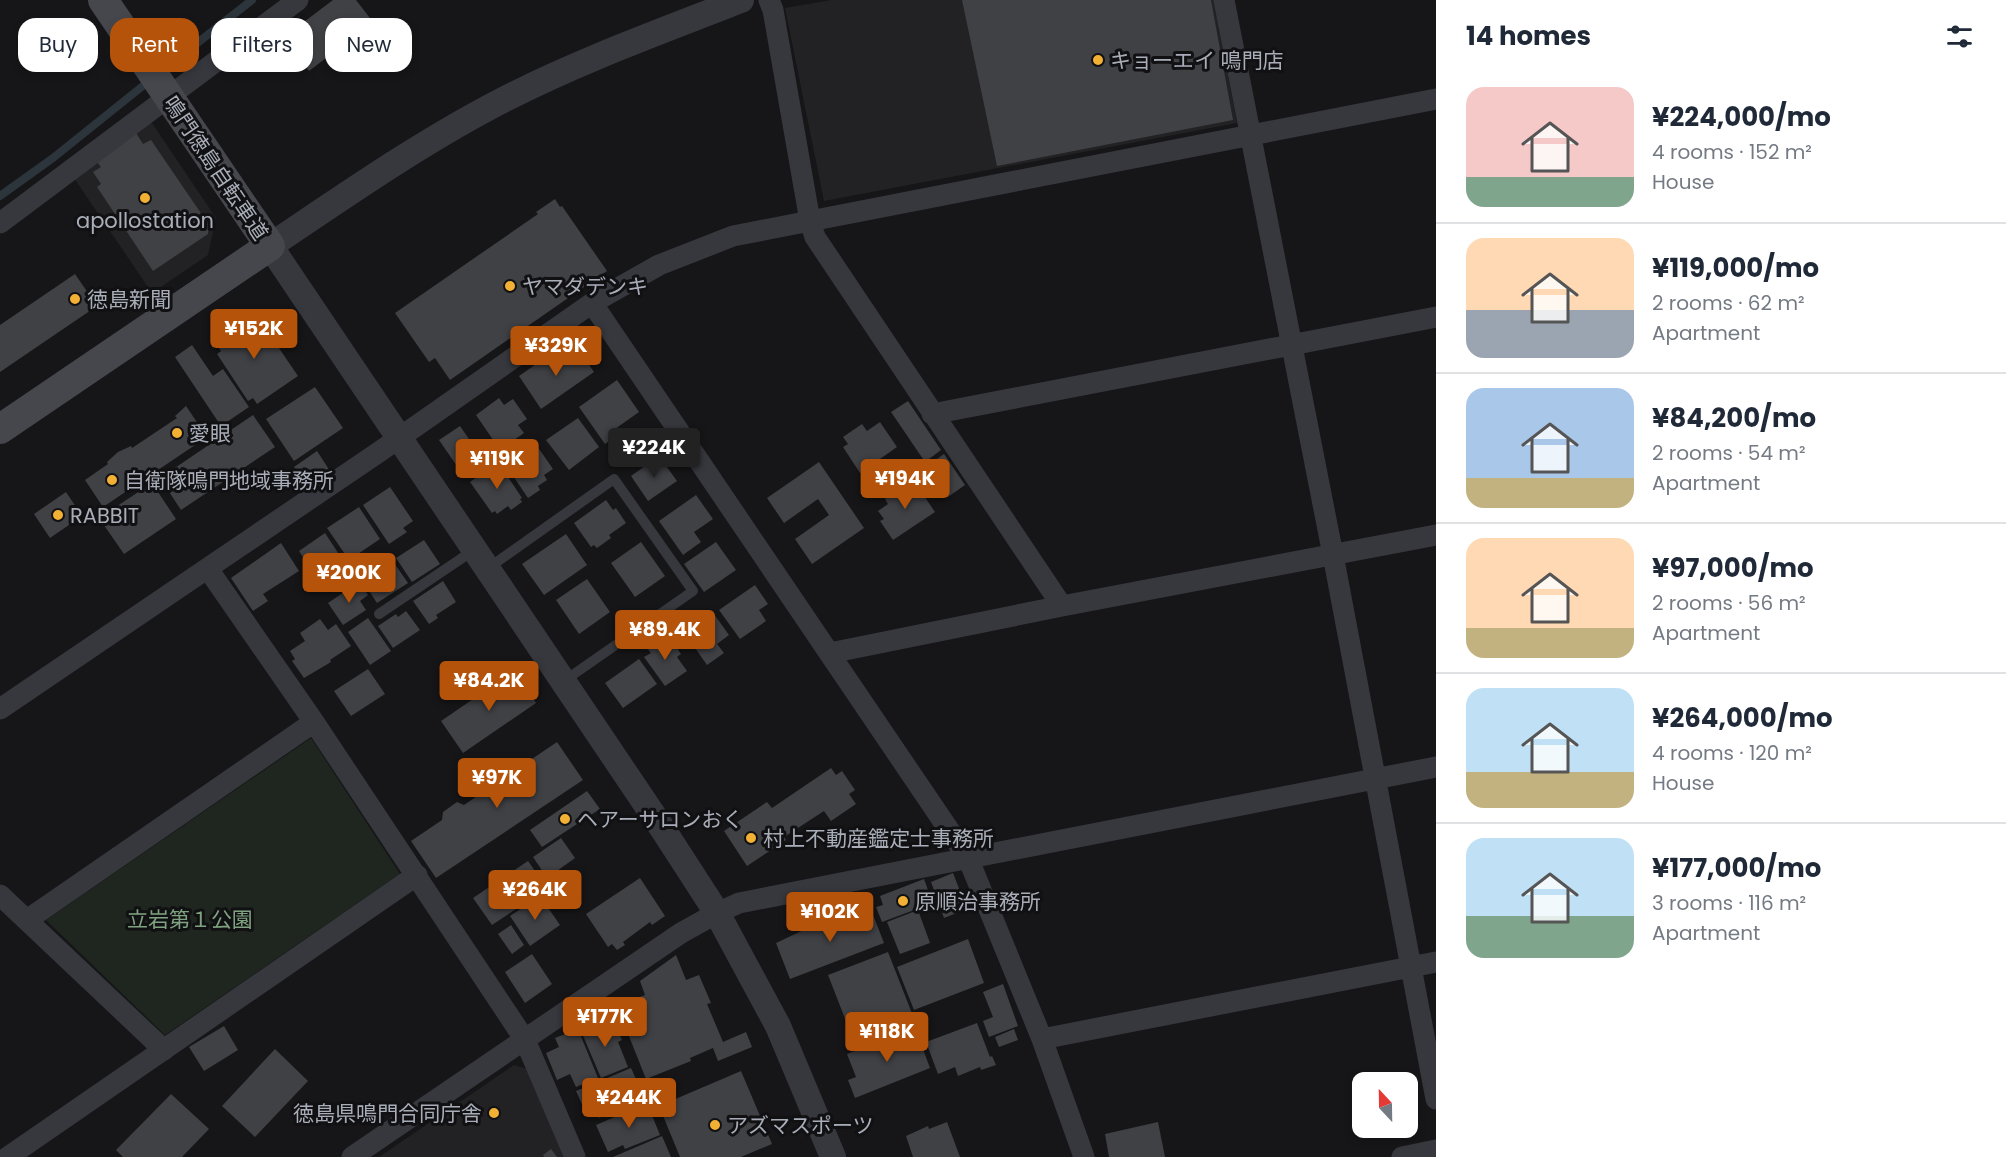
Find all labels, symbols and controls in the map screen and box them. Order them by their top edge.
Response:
chip: Buy [18,18,98,72]
chip: Rent [110,18,199,72]
chip: Filters [211,18,313,72]
chip: New [325,18,412,72]
text: 14 homes [1466,18,1591,54]
icon: filters [1943,20,1976,53]
place label: キョーエイ 鳴門店 [1110,46,1284,75]
marker: キョーエイ 鳴門店 [1091,53,1105,67]
street label: 鳴門徳島自転車道 [157,90,275,246]
text: ¥224,000/mo [1652,99,1831,135]
icon: home [1514,111,1586,183]
text: 4 rooms · 152 m² [1652,138,1812,166]
text: House [1652,168,1714,196]
marker: apollostation [138,191,152,205]
place label: apollostation [76,206,214,235]
text: ¥119,000/mo [1652,250,1819,286]
icon: home [1514,262,1586,334]
place label: ヤマダデンキ [522,272,648,301]
marker: ヤマダデンキ [503,279,517,293]
place label: 徳島新聞 [87,285,171,314]
text: 2 rooms · 62 m² [1652,289,1805,317]
marker: 徳島新聞 [68,292,82,306]
pin: ¥152K [212,309,296,360]
text: ¥152K [224,314,284,342]
text: Apartment [1652,319,1760,347]
pin: ¥329K [514,326,598,377]
text: ¥329K [524,331,588,359]
text: ¥84,200/mo [1652,400,1816,436]
icon: home [1514,412,1586,484]
place label: 愛眼 [189,419,231,448]
marker: 愛眼 [170,426,184,440]
pin: ¥224K [612,428,696,479]
text: ¥224K [622,433,686,461]
pin: ¥119K [455,439,539,490]
text: 2 rooms · 54 m² [1652,439,1806,467]
text: ¥119K [470,444,524,472]
pin: ¥194K [863,459,947,510]
text: ¥194K [875,464,935,492]
place label: 自衛隊鳴門地域事務所 [124,466,334,495]
text: Apartment [1652,469,1760,497]
marker: 自衛隊鳴門地域事務所 [105,473,119,487]
place label: RABBIT [70,501,139,530]
marker: RABBIT [51,508,65,522]
text: ¥97,000/mo [1652,550,1814,586]
pin: ¥200K [307,553,391,604]
text: ¥200K [317,558,381,586]
icon: home [1514,562,1586,634]
text: 2 rooms · 56 m² [1652,589,1806,617]
pin: ¥89.4K [616,610,714,661]
text: ¥89.4K [629,615,701,643]
text: Apartment [1652,619,1760,647]
pin: ¥84.2K [440,661,538,712]
text: ¥84.2K [454,666,524,694]
text: ¥264,000/mo [1652,700,1833,736]
icon: home [1514,712,1586,784]
text: 4 rooms · 120 m² [1652,739,1812,767]
pin: ¥97K [461,758,533,809]
text: ¥97K [472,763,522,791]
text: House [1652,769,1714,797]
place label: ヘアーサロンおく [577,805,743,834]
marker: ヘアーサロンおく [558,812,572,826]
place label: 村上不動産鑑定士事務所 [763,824,994,853]
marker: 村上不動産鑑定士事務所 [744,831,758,845]
text: ¥177,000/mo [1652,850,1821,886]
icon: home [1514,862,1586,934]
pin: ¥264K [493,870,577,921]
text: ¥264K [502,875,568,903]
place label: 原順治事務所 [915,887,1041,916]
text: 3 rooms · 116 m² [1652,889,1806,917]
pin: ¥102K [788,892,872,943]
marker: 原順治事務所 [896,894,910,908]
text: ¥102K [800,897,860,925]
park label: 立岩第１公園 [127,905,253,934]
text: Apartment [1652,919,1760,947]
pin: ¥177K [563,997,647,1048]
text: ¥177K [577,1002,633,1030]
pin: ¥118K [845,1012,929,1063]
text: ¥118K [859,1017,915,1045]
north arrow [1352,1072,1418,1138]
map controls [1352,1072,1418,1138]
pin: ¥244K [587,1078,671,1129]
text: ¥244K [596,1083,662,1111]
place label: 徳島県鳴門合同庁舎 [293,1099,482,1128]
marker: 徳島県鳴門合同庁舎 [487,1106,501,1120]
place label: アズマスポーツ [727,1111,874,1140]
marker: アズマスポーツ [708,1118,722,1132]

